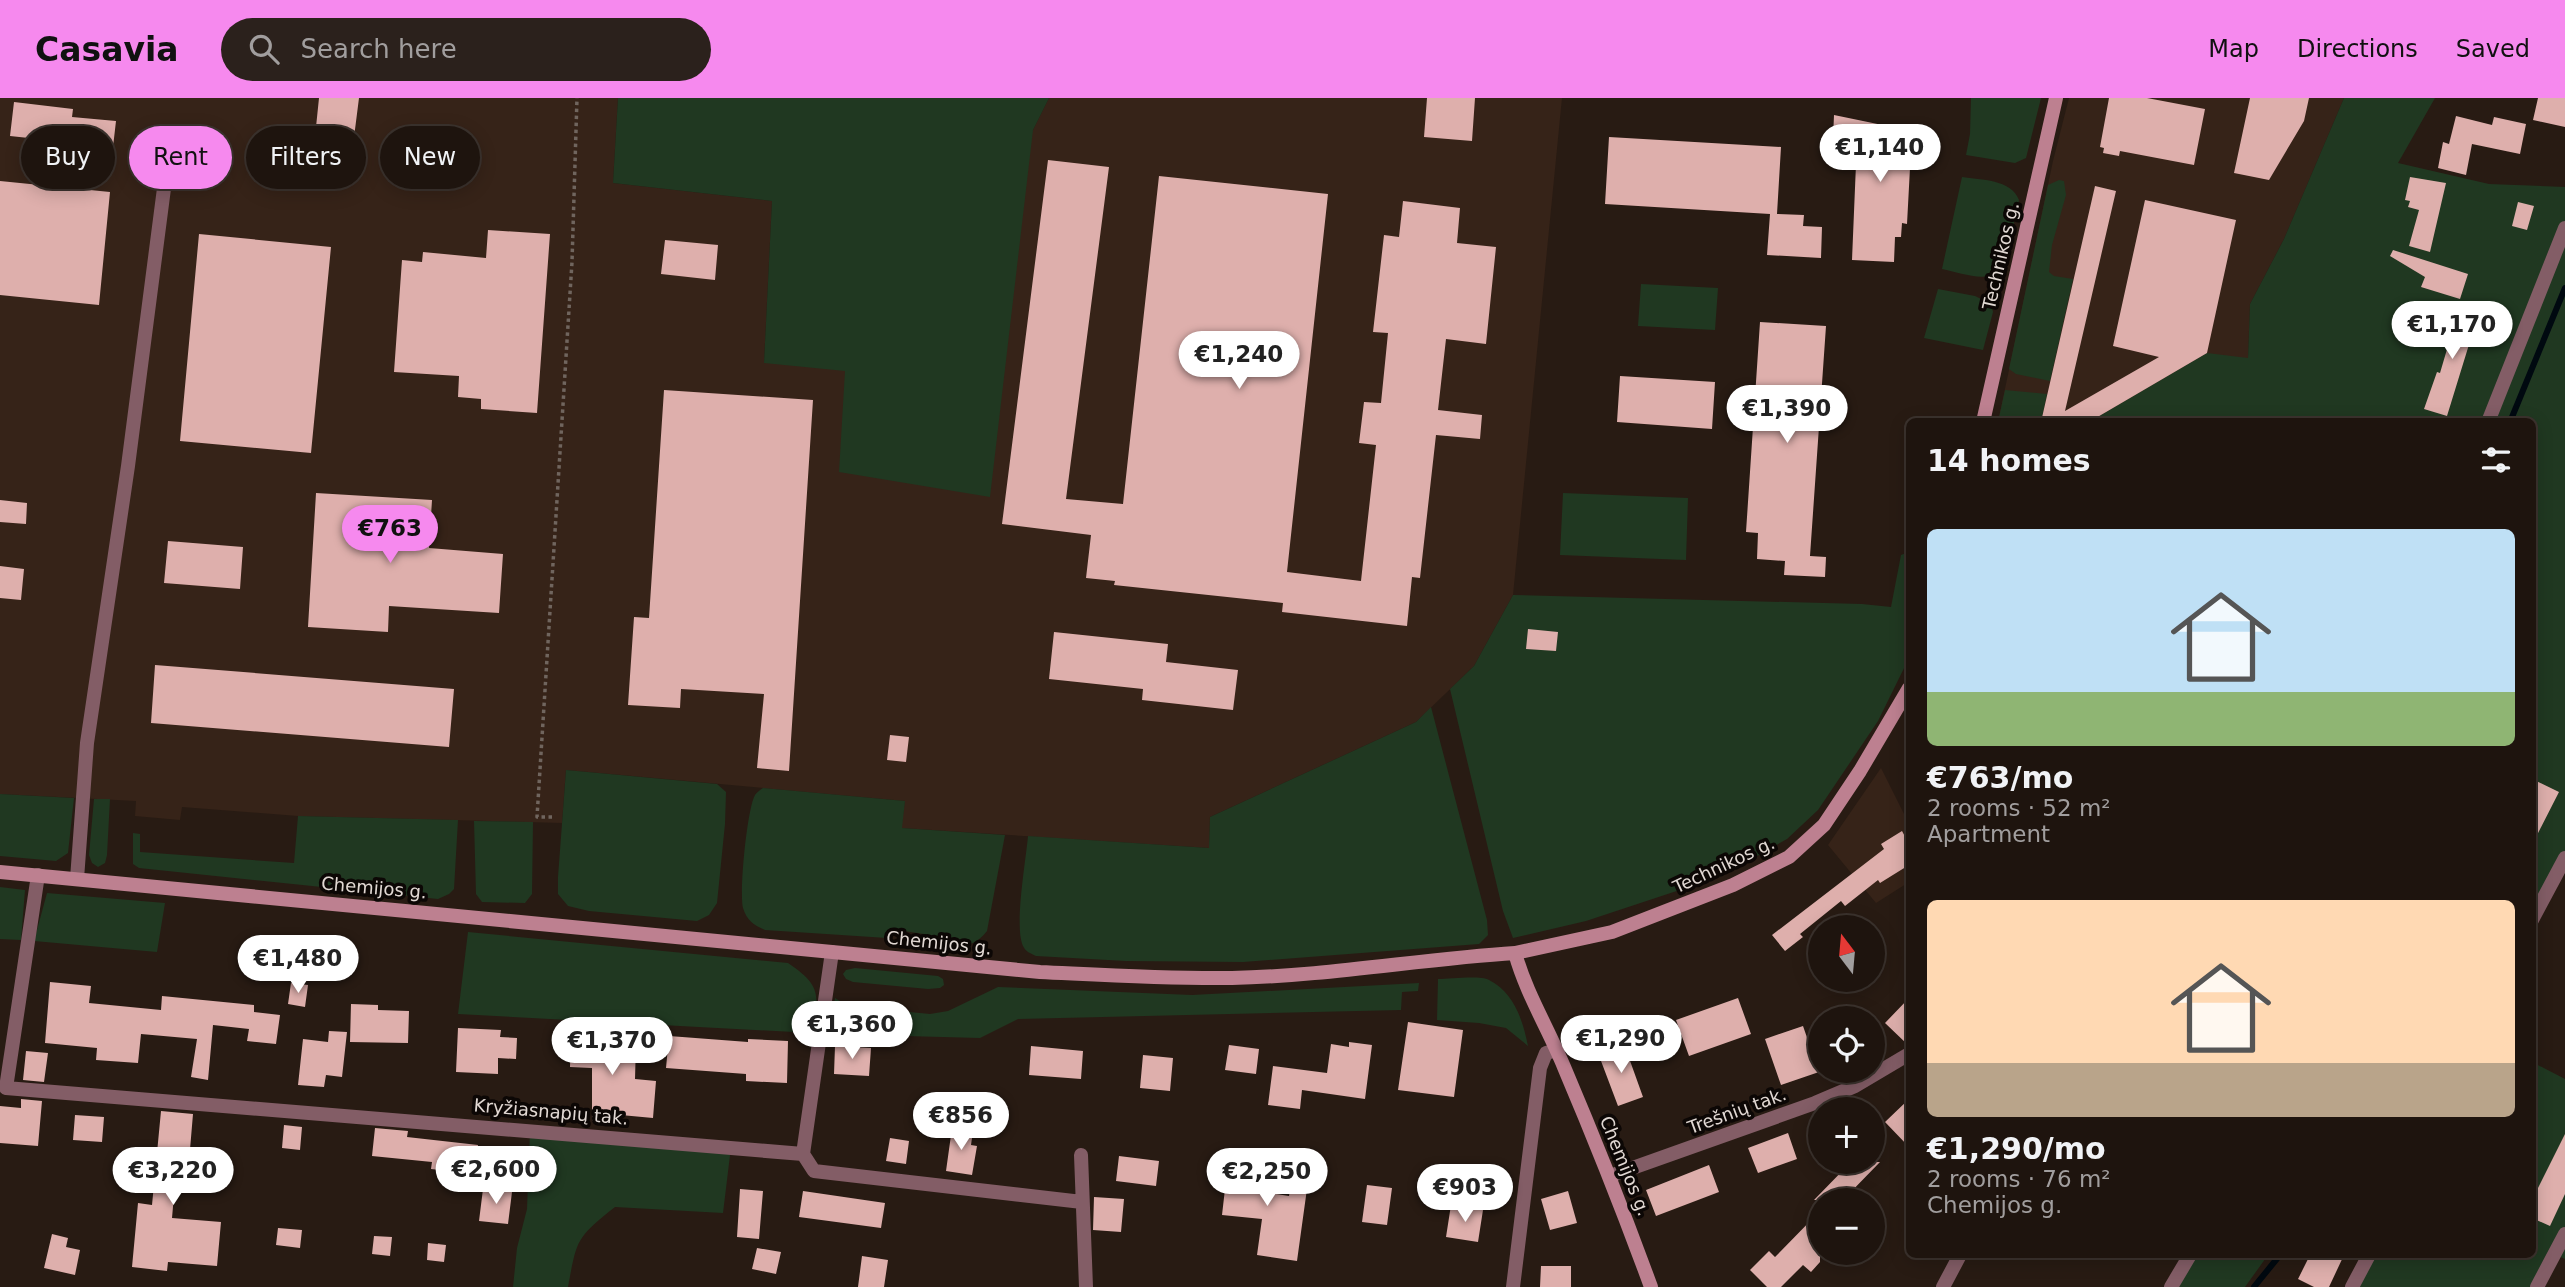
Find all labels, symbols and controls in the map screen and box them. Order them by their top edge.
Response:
search box [221,18,711,81]
text: Casavia [35,30,179,69]
icon: search [245,30,283,68]
text: Search here [301,34,457,64]
text: Map [2208,35,2259,63]
text: Directions [2297,35,2418,63]
text: Saved [2456,35,2530,63]
pin: €1,140 [1823,125,1937,184]
chip: Buy [21,126,115,189]
chip: Rent [129,126,232,189]
chip: Filters [246,126,366,189]
chip: New [380,126,480,189]
text: €1,140 [1836,134,1924,160]
street label: Technikos g. [1978,200,2023,313]
pin: €1,170 [2395,302,2509,361]
text: €1,170 [2408,311,2496,337]
pin: €1,240 [1182,331,1296,391]
text: €1,240 [1195,341,1283,367]
pin: €1,390 [1730,386,1844,445]
text: €1,390 [1743,395,1831,421]
icon: filters [2477,441,2515,479]
text: 14 homes [1927,443,2091,478]
pin: €763 [349,505,431,565]
text: €763 [358,515,422,541]
icon: home [2158,574,2284,700]
text: €763/mo [1927,760,2073,795]
text: 2 rooms · 52 m² [1927,795,2111,821]
text: Apartment [1927,821,2050,847]
street label: Technikos g. [1669,832,1778,898]
street label: Chemijos g. [320,872,428,903]
north arrow [1808,915,1885,992]
map controls [1808,915,1885,1265]
street label: Chemijos g. [885,927,993,958]
pin: €1,480 [241,936,355,995]
text: €1,480 [254,945,342,971]
icon: home [2158,945,2284,1071]
pin: €1,360 [795,1002,909,1061]
button: locate [1808,1006,1885,1083]
text: €1,360 [808,1011,896,1037]
pin: €1,290 [1564,1016,1678,1075]
pin: €1,370 [555,1018,669,1077]
text: €1,290 [1577,1025,1665,1051]
text: €1,370 [568,1027,656,1053]
street label: Trešnių tak. [1684,1083,1789,1138]
pin: €856 [920,1093,1002,1152]
street label: Kryžiasnapių tak. [473,1094,629,1129]
button: + [1808,1097,1885,1174]
text: €856 [929,1102,993,1128]
street label: Chemijos g. [1596,1113,1655,1219]
text: €1,290/mo [1927,1131,2106,1166]
pin: €2,600 [439,1146,553,1206]
pin: €3,220 [116,1148,230,1207]
pin: €2,250 [1210,1148,1324,1208]
text: €2,600 [452,1156,540,1182]
text: €3,220 [129,1157,217,1183]
text: €2,250 [1223,1158,1311,1184]
pin: €903 [1424,1164,1506,1224]
text: 2 rooms · 76 m² [1927,1166,2111,1192]
text: €903 [1433,1174,1497,1200]
button: − [1808,1188,1885,1265]
text: Chemijos g. [1927,1192,2062,1218]

